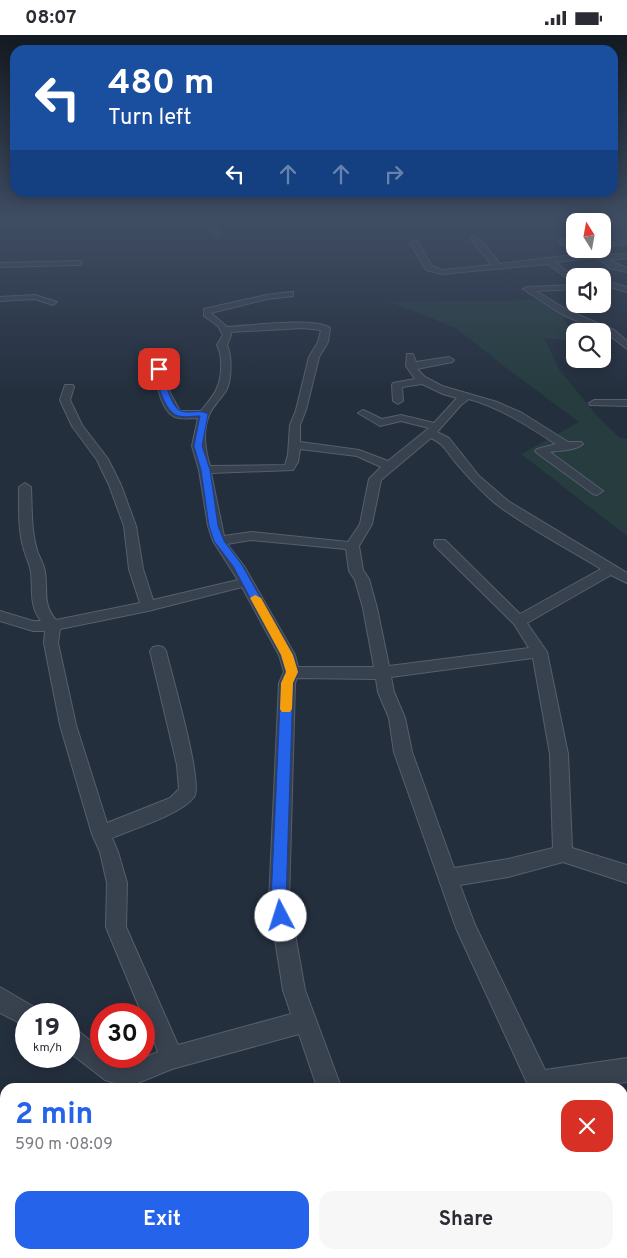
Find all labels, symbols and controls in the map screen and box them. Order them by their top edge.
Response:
text: 08:07 [25,6,76,30]
text: 480 m [108,62,214,106]
icon: left [25,65,90,130]
text: Turn left [108,105,191,132]
icon: left [221,160,249,188]
icon: ahead [274,160,302,188]
icon: ahead [327,160,355,188]
icon: right [380,160,408,188]
north arrow [566,213,611,257]
map controls [566,213,611,368]
button: sound [566,268,611,313]
button: search [566,323,611,368]
pin [138,348,180,390]
icon: arrive [145,355,173,383]
position arrow [254,889,306,941]
speed limit sign: 30 [90,1003,155,1068]
text: 19 [35,1013,60,1045]
text: km/h [33,1040,62,1056]
text: 2 min [15,1097,93,1134]
button: close [561,1100,613,1152]
text: 590 m · 08:09 [15,1135,113,1155]
button: Exit [15,1191,309,1249]
button: Share [319,1191,613,1249]

